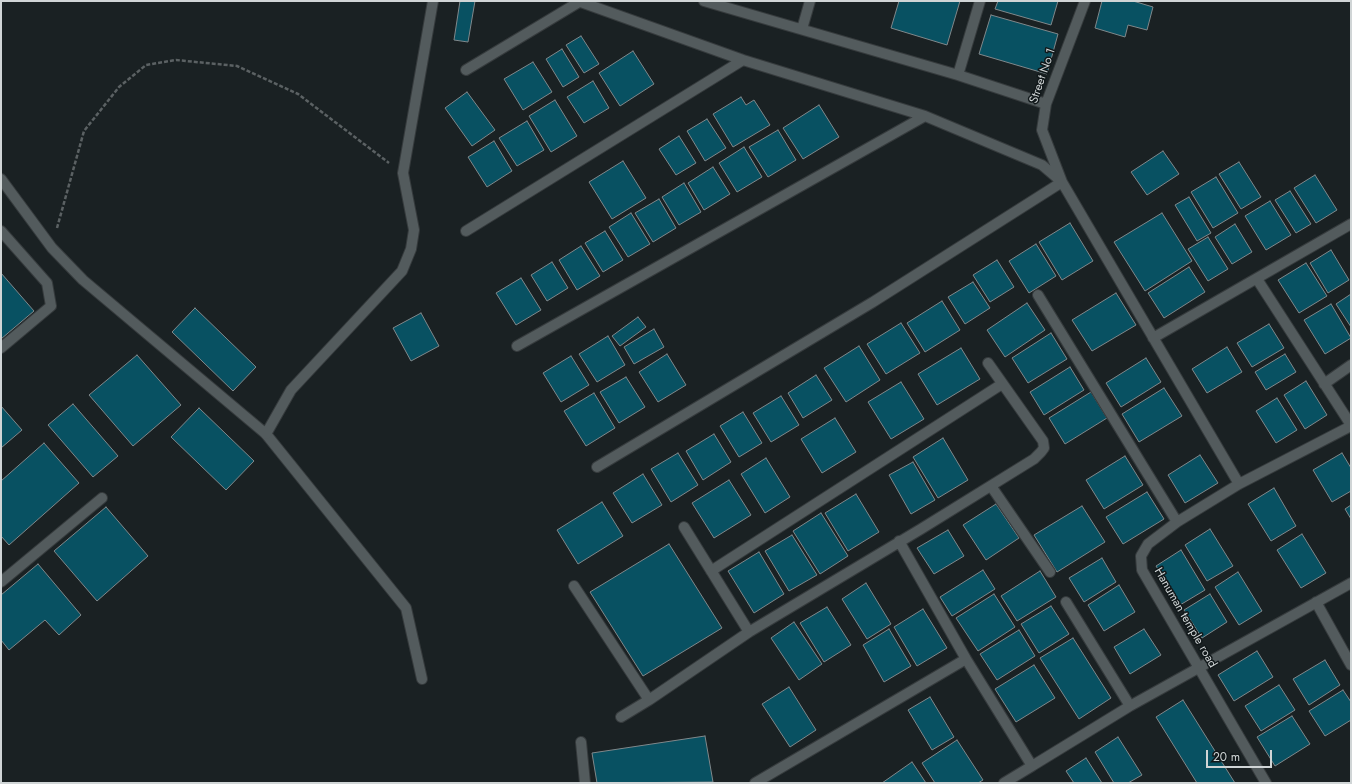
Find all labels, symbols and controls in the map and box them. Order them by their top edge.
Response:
street label: Street No 1 [1027,47,1059,105]
street label: Hanuman temple road [1151,566,1219,670]
scale bar [1208,742,1274,768]
text: 20 m [1213,748,1240,766]

